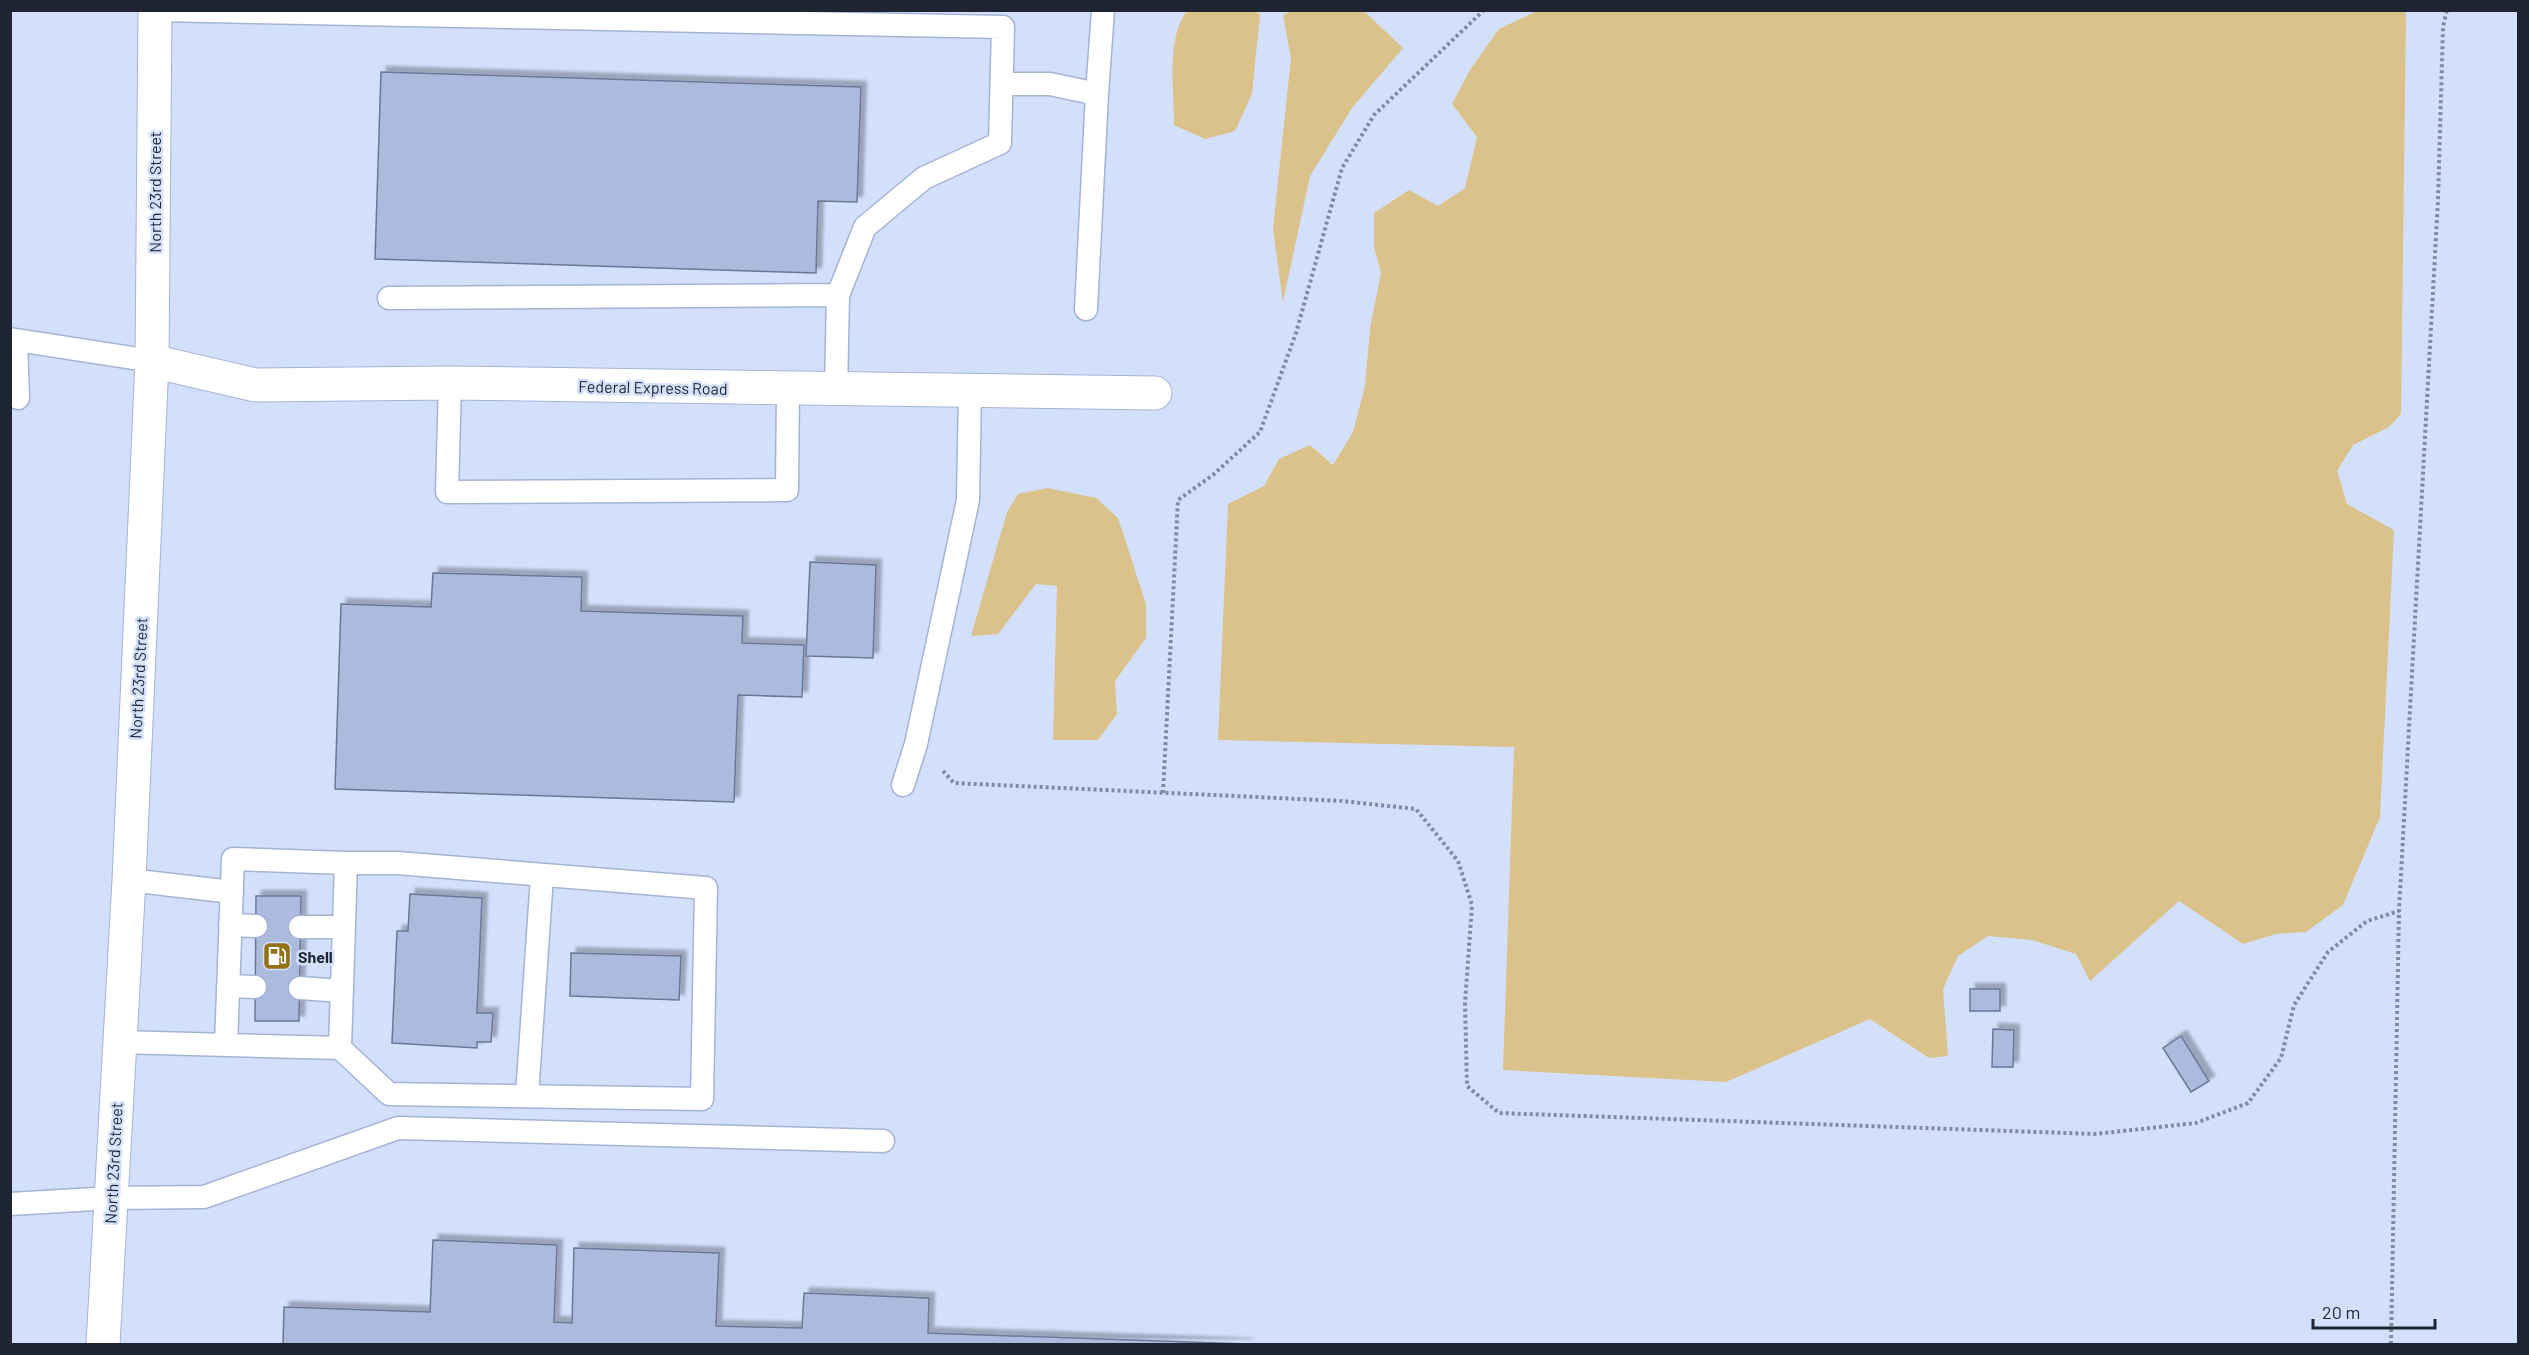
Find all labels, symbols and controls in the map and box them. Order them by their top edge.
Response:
street label: North 23rd Street [145,131,164,253]
street label: Federal Express Road [578,376,728,398]
street label: North 23rd Street [125,617,151,739]
fuel station icon: Shell [261,940,293,972]
place label: Shell [298,947,333,966]
street label: North 23rd Street [100,1102,126,1224]
scale bar [2313,1292,2434,1330]
text: 20 m [2322,1301,2360,1323]

